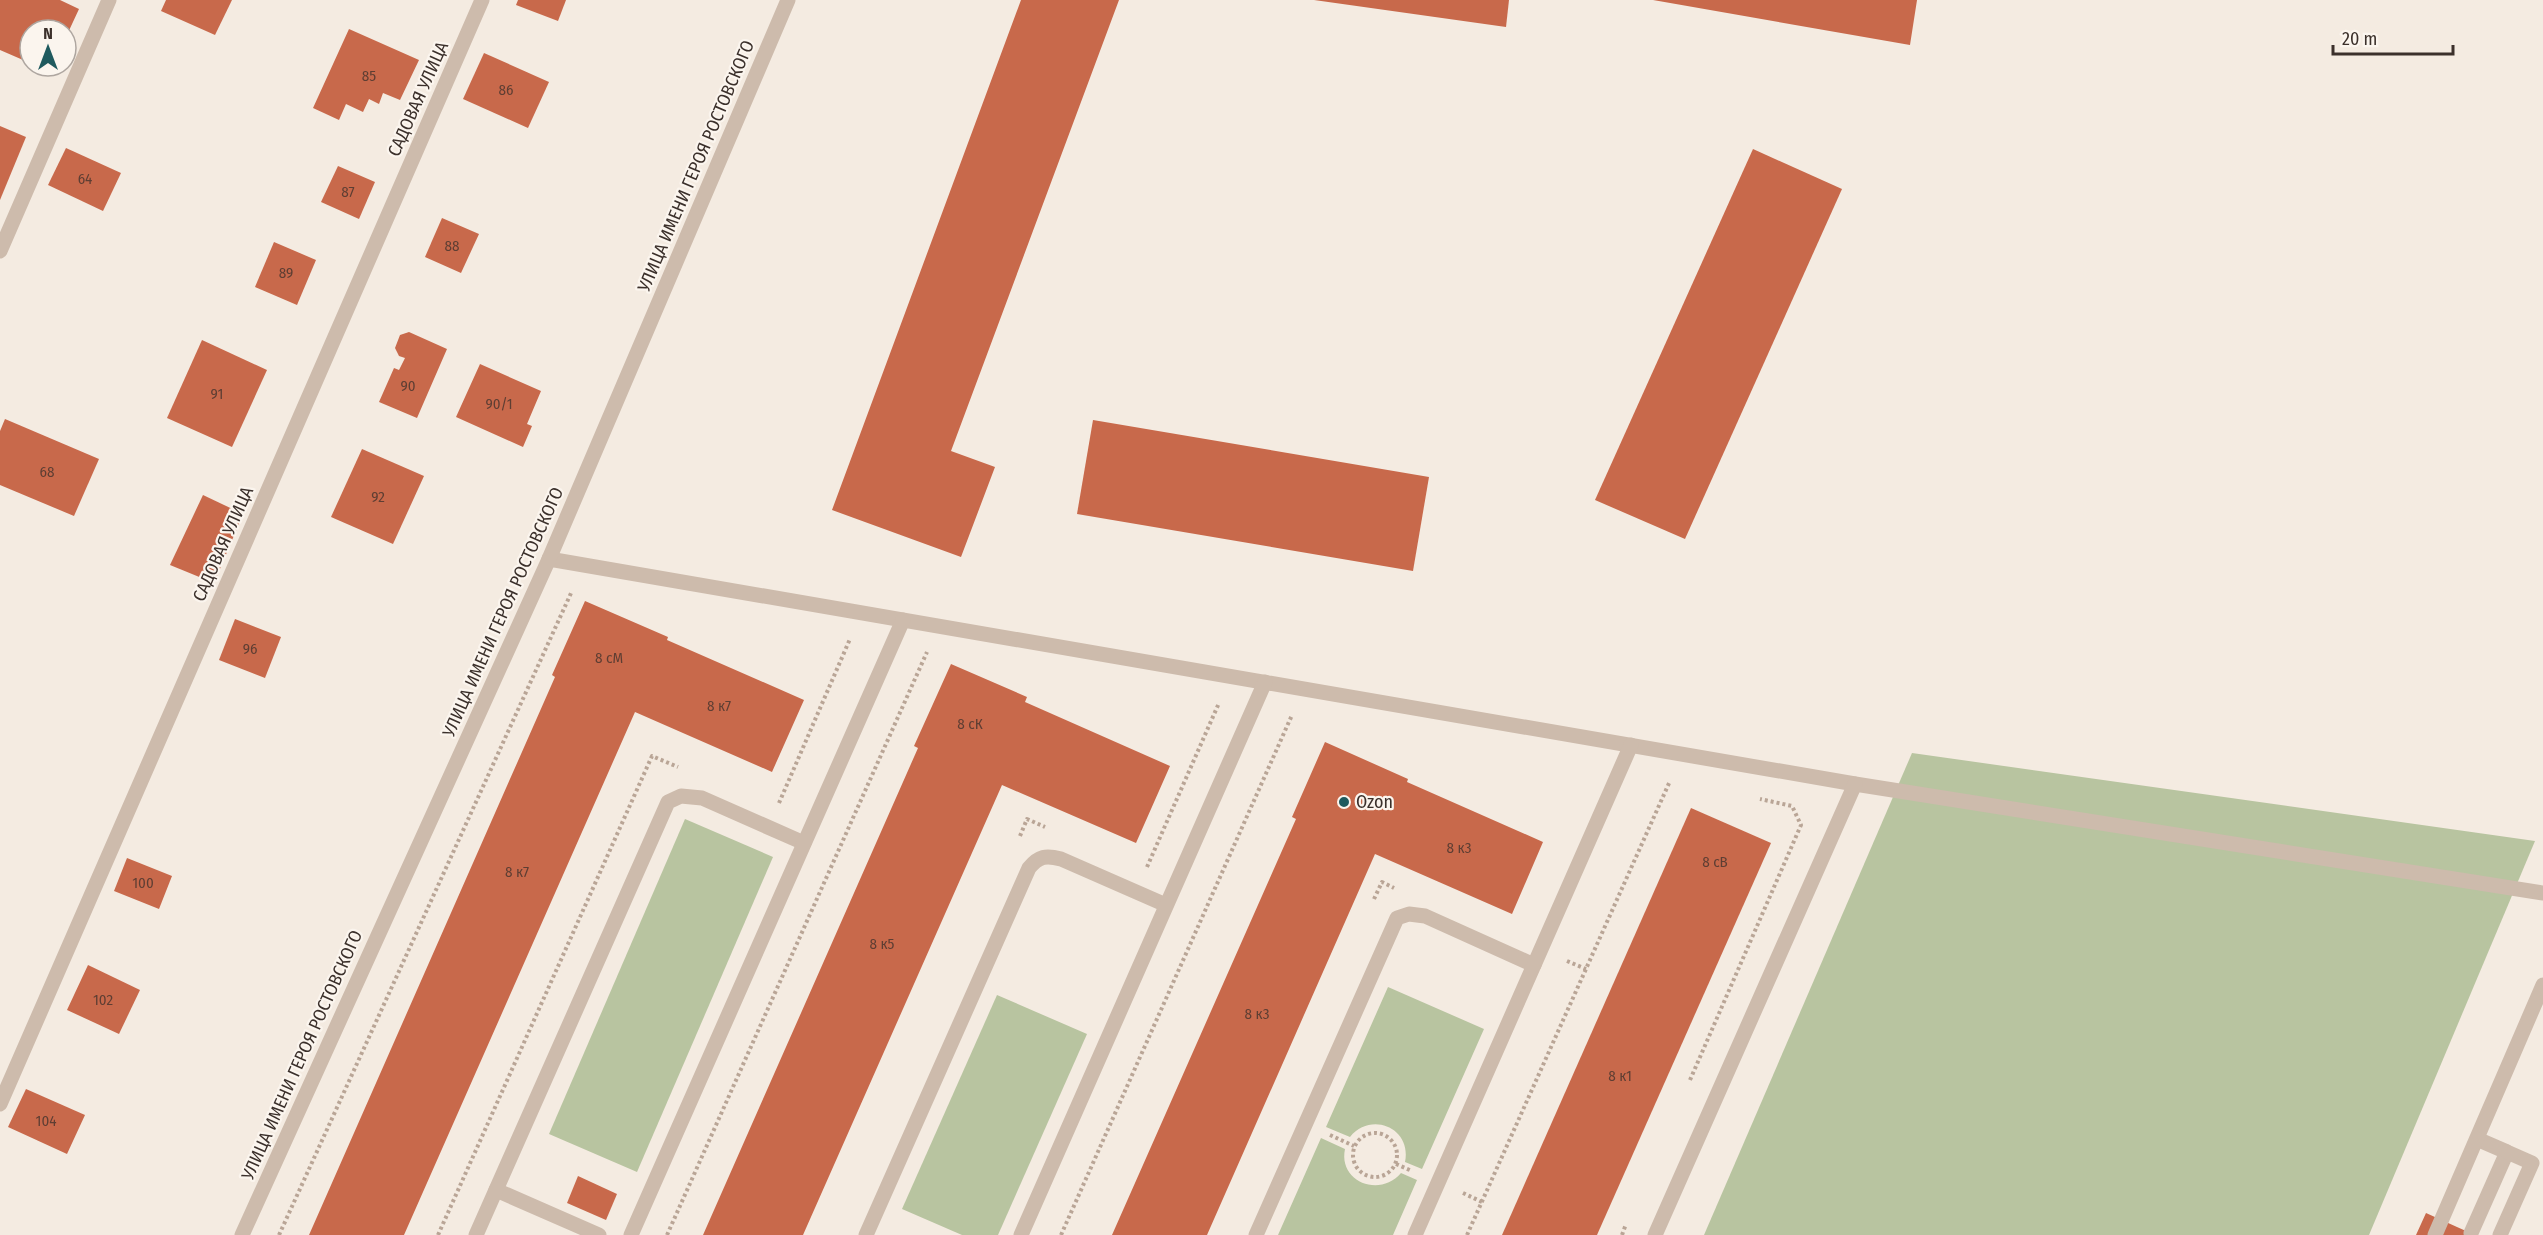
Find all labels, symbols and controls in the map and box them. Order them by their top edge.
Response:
north arrow [18,18,78,78]
scale bar [2333,18,2453,56]
text: N [43,24,53,43]
text: 20 m [2342,28,2377,50]
street label: УЛИЦА ИМЕНИ ГЕРОЯ РОСТОВСКОГО [633,37,759,296]
street label: САДОВАЯ УЛИЦА [383,38,453,160]
house number: 85 [362,67,376,85]
house number: 86 [499,81,513,99]
house number: 64 [78,170,92,188]
house number: 87 [341,183,355,201]
house number: 88 [444,237,460,255]
house number: 89 [279,264,293,282]
house number: 90 [400,377,416,395]
house number: 91 [211,385,223,403]
house number: 90/1 [485,395,513,413]
house number: 68 [40,463,54,481]
street label: САДОВАЯ УЛИЦА [188,483,258,605]
street label: УЛИЦА ИМЕНИ ГЕРОЯ РОСТОВСКОГО [437,484,568,741]
house number: 92 [371,488,385,506]
house number: 96 [243,640,257,658]
house number: 8 сМ [595,649,623,667]
house number: 8 к7 [707,697,731,715]
house number: 8 сК [957,715,983,733]
place label: Ozon [1356,791,1393,813]
marker: Ozon [1337,795,1351,809]
house number: 8 к3 [1447,839,1472,857]
house number: 8 сВ [1702,853,1728,871]
house number: 8 к7 [505,863,529,881]
house number: 100 [132,874,154,892]
street label: УЛИЦА ИМЕНИ ГЕРОЯ РОСТОВСКОГО [236,927,367,1184]
house number: 8 к5 [870,935,895,953]
house number: 102 [93,991,113,1009]
house number: 8 к3 [1245,1005,1270,1023]
house number: 8 к1 [1608,1067,1632,1085]
house number: 104 [36,1112,56,1130]

